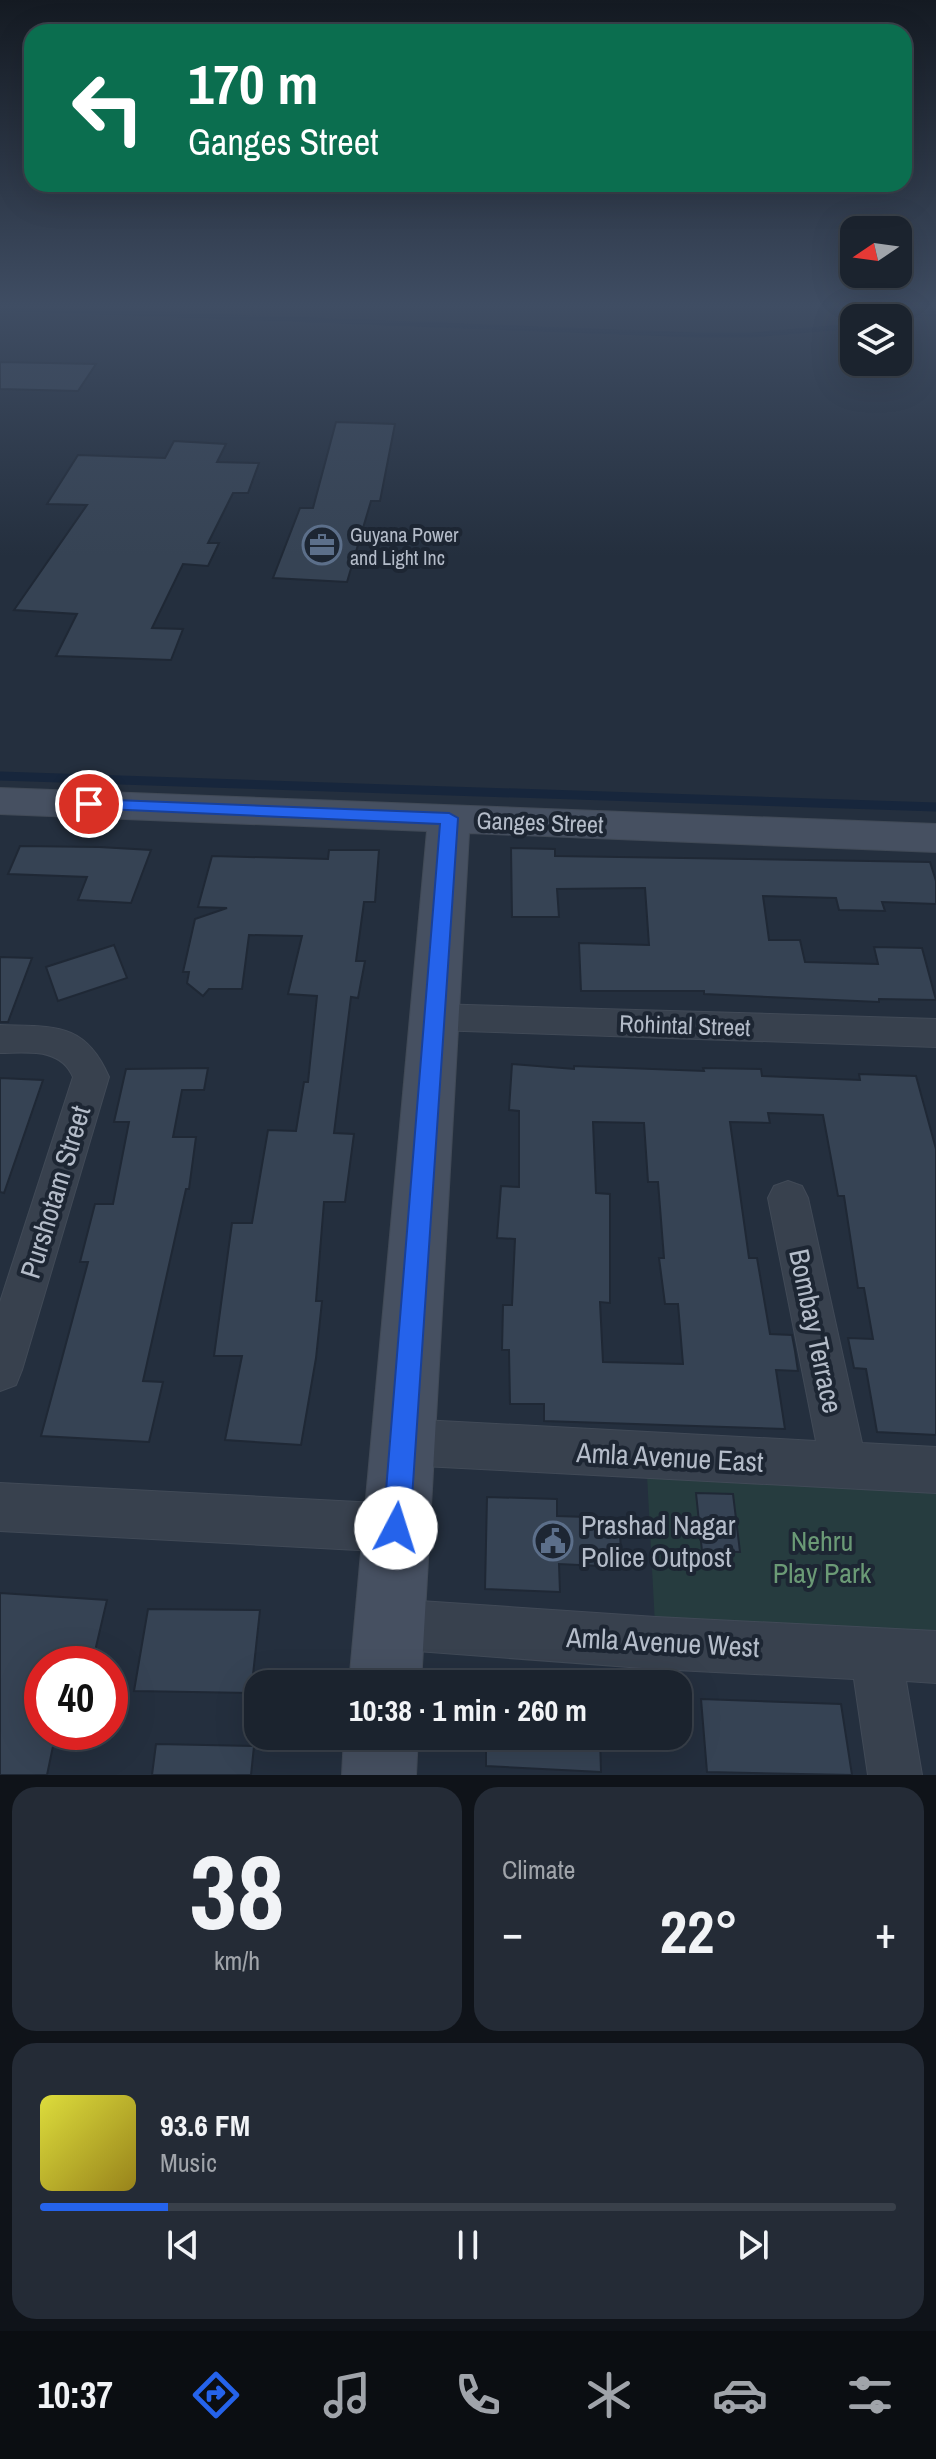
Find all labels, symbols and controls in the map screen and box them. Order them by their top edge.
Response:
text: 170 m [188,46,318,121]
icon: left [56,56,160,160]
text: Ganges Street [188,118,378,166]
north arrow [840,216,912,288]
map controls [840,216,912,376]
button: layers [840,304,912,376]
place label: Guyana Power and Light Inc [350,521,459,571]
office icon: Guyana Power and Light Inc [301,524,343,566]
pin [55,770,123,838]
icon: arrive [67,782,111,826]
street label: Ganges Street [476,804,604,840]
street label: Rohintal Street [619,1007,752,1043]
street label: Purshotam Street [11,1101,99,1283]
street label: Bombay Terrace [780,1245,852,1417]
street label: Amla Avenue East [575,1433,764,1481]
position arrow [354,1486,438,1570]
place label: Prashad Nagar Police Outpost [581,1506,736,1576]
public building icon: Prashad Nagar Police Outpost [532,1520,574,1562]
park label: Nehru Play Park [773,1522,872,1592]
street label: Amla Avenue West [565,1618,760,1666]
speed limit sign: 40 [24,1646,128,1750]
text: 10:38 · 1 min · 260 m [349,1690,587,1730]
text: 38 [190,1821,284,1961]
text: Climate [502,1852,575,1887]
text: 22° [660,1891,738,1972]
text: − [502,1902,523,1962]
text: + [875,1902,896,1962]
text: km/h [214,1943,260,1978]
text: 93.6 FM [160,2105,250,2145]
text: Music [160,2145,217,2180]
icon: previous [161,2223,205,2267]
icon: pause [446,2223,490,2267]
icon: next [731,2223,775,2267]
icon: directions [188,2367,244,2423]
icon: music [319,2367,375,2423]
icon: phone [450,2367,506,2423]
icon: climate [581,2367,637,2423]
icon: car [712,2367,768,2423]
icon: filters [842,2367,898,2423]
text: 10:37 [37,2371,113,2419]

